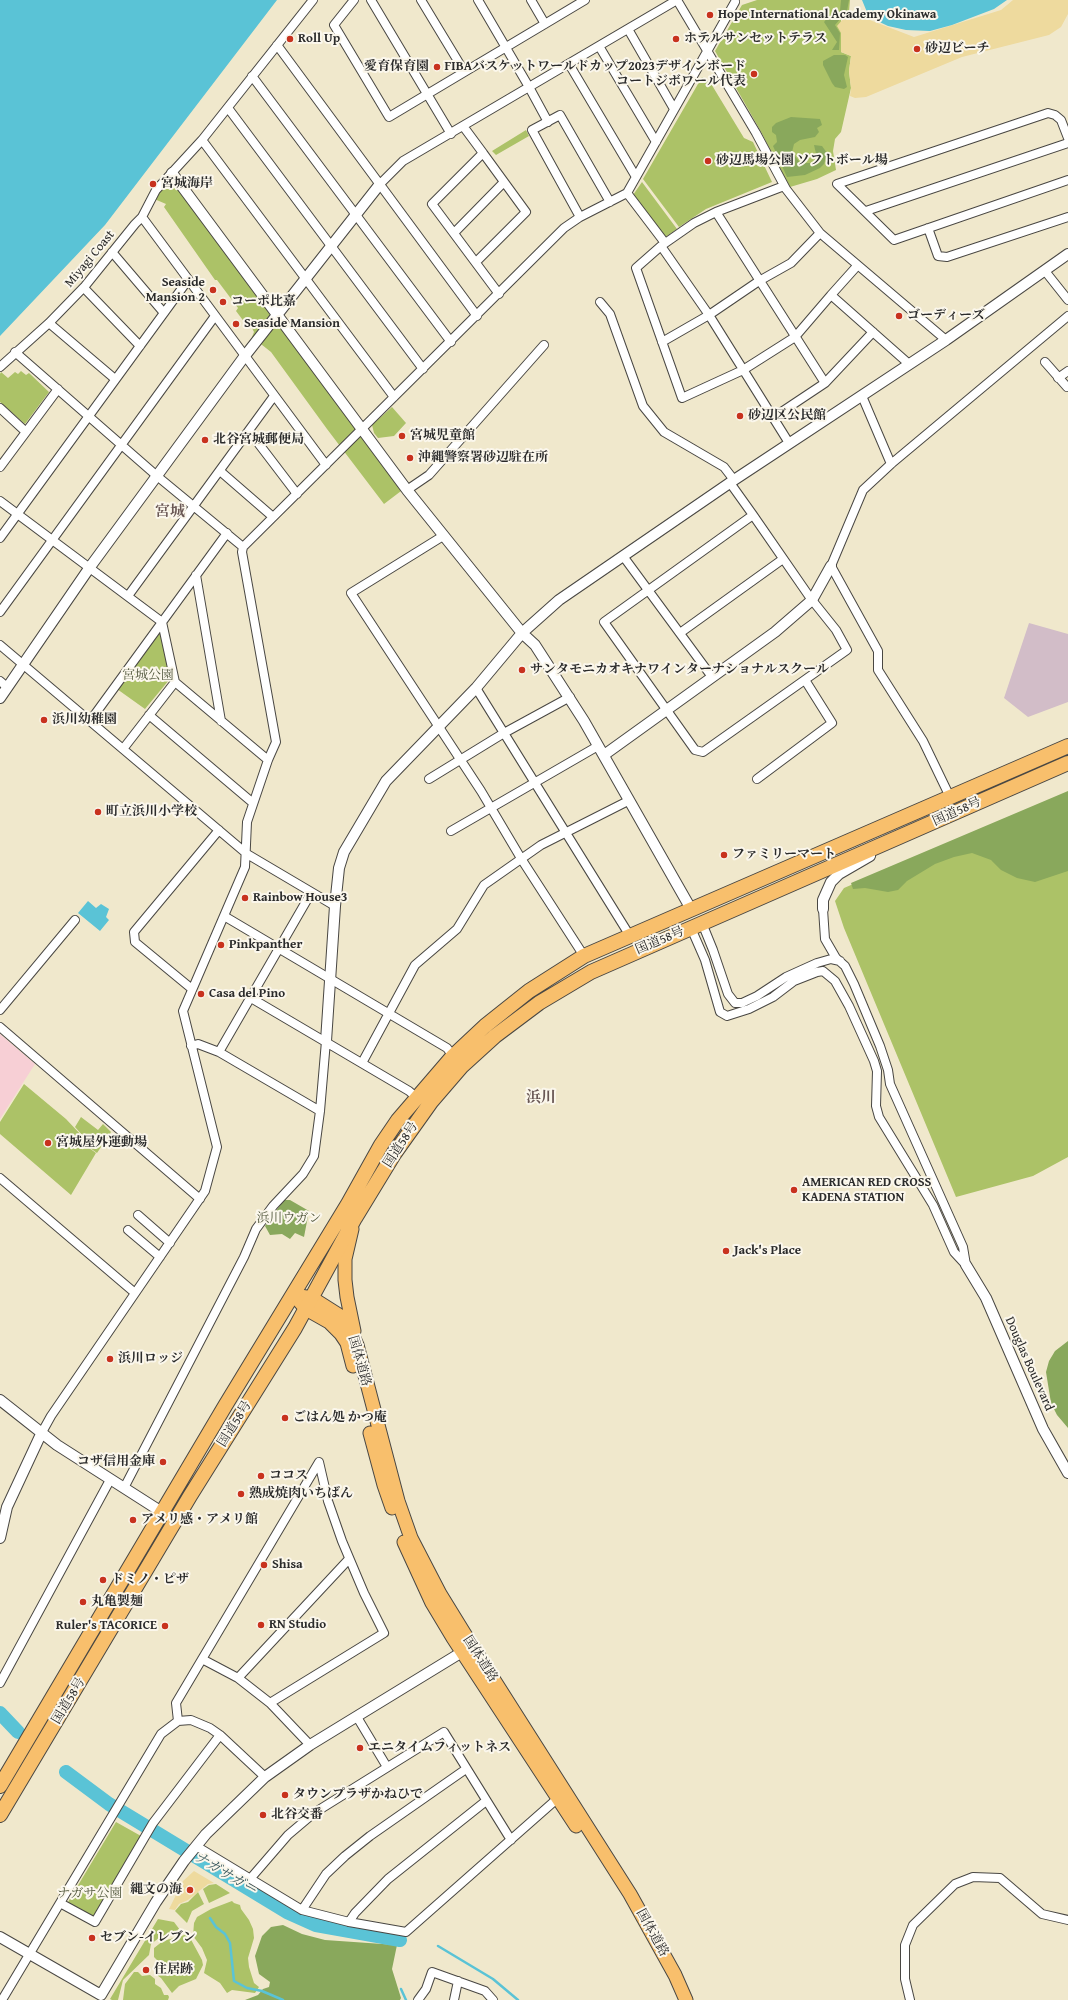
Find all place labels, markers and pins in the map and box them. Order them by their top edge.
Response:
place label: Hope International Academy Okinawa [718,7,936,23]
marker: Hope International Academy Okinawa [705,10,715,20]
place label: Roll Up [298,31,340,47]
place label: ホテルサンセットテラス [684,31,827,47]
marker: Roll Up [285,34,295,44]
marker: ホテルサンセットテラス [671,34,681,44]
place label: 砂辺ビーチ [925,41,989,57]
marker: 砂辺ビーチ [912,44,922,54]
place label: 愛育保育園 [364,59,429,75]
place label: FIBAバスケットワールドカップ2023デザインボード コートジボワール代表 [445,59,746,90]
marker: 愛育保育園 [432,62,442,72]
marker: FIBAバスケットワールドカップ2023デザインボード コートジボワール代表 [749,69,759,79]
place label: 砂辺馬場公園 ソフトボール場 [716,153,888,169]
marker: 砂辺馬場公園 ソフトボール場 [703,156,713,166]
place label: 宮城海岸 [161,176,213,192]
marker: 宮城海岸 [148,179,158,189]
place label: Seaside Mansion 2 [146,275,205,306]
marker: Seaside Mansion 2 [208,285,218,295]
place label: コーポ比嘉 [231,294,296,310]
marker: コーポ比嘉 [218,297,228,307]
place label: ゴーディーズ [907,308,985,324]
marker: ゴーディーズ [894,311,904,321]
place label: Seaside Mansion [244,316,340,332]
marker: Seaside Mansion [231,319,241,329]
place label: 砂辺区公民館 [748,408,826,424]
marker: 砂辺区公民館 [735,411,745,421]
place label: 宮城児童館 [410,428,475,444]
marker: 宮城児童館 [397,431,407,441]
place label: 北谷宮城郵便局 [213,432,304,448]
marker: 北谷宮城郵便局 [200,435,210,445]
place label: 沖縄警察署砂辺駐在所 [418,450,548,466]
marker: 沖縄警察署砂辺駐在所 [405,453,415,463]
place label: サンタモニカオキナワインターナショナルスクール [530,662,829,678]
marker: サンタモニカオキナワインターナショナルスクール [517,665,527,675]
place label: 浜川幼稚園 [52,712,117,728]
marker: 浜川幼稚園 [39,715,49,725]
place label: 町立浜川小学校 [106,804,197,820]
marker: 町立浜川小学校 [93,807,103,817]
place label: ファミリーマート [732,847,836,863]
marker: ファミリーマート [719,850,729,860]
place label: Rainbow House3 [253,890,348,906]
marker: Rainbow House3 [240,893,250,903]
place label: Pinkpanther [229,937,302,953]
marker: Pinkpanther [216,940,226,950]
place label: Casa del Pino [209,986,285,1002]
marker: Casa del Pino [196,989,206,999]
place label: 宮城屋外運動場 [56,1135,147,1151]
marker: 宮城屋外運動場 [43,1138,53,1148]
place label: AMERICAN RED CROSS KADENA STATION [802,1175,931,1206]
marker: AMERICAN RED CROSS KADENA STATION [789,1185,799,1195]
place label: Jack's Place [734,1243,801,1259]
marker: Jack's Place [721,1246,731,1256]
place label: 浜川ロッジ [118,1351,183,1367]
marker: 浜川ロッジ [105,1354,115,1364]
place label: ごはん処 かつ庵 [293,1410,387,1426]
marker: ごはん処 かつ庵 [280,1413,290,1423]
place label: コザ信用金庫 [77,1454,155,1470]
marker: コザ信用金庫 [158,1457,168,1467]
place label: ココス [269,1468,308,1484]
marker: ココス [256,1471,266,1481]
place label: 熟成焼肉いちばん [249,1486,353,1502]
marker: 熟成焼肉いちばん [236,1489,246,1499]
place label: アメリ感・アメリ館 [141,1512,258,1528]
marker: アメリ感・アメリ館 [128,1515,138,1525]
place label: Shisa [272,1557,303,1573]
marker: Shisa [259,1560,269,1570]
place label: ドミノ・ピザ [111,1572,189,1588]
marker: ドミノ・ピザ [98,1575,108,1585]
place label: 丸亀製麺 [91,1594,143,1610]
marker: 丸亀製麺 [78,1597,88,1607]
place label: RN Studio [269,1617,326,1633]
place label: Ruler's TACORICE [56,1618,157,1634]
marker: RN Studio [256,1620,266,1630]
marker: Ruler's TACORICE [160,1621,170,1631]
place label: エニタイムフィットネス [368,1740,511,1756]
marker: エニタイムフィットネス [355,1743,365,1753]
place label: タウンプラザかねひで [293,1787,423,1803]
marker: タウンプラザかねひで [280,1790,290,1800]
place label: 北谷交番 [271,1807,323,1823]
marker: 北谷交番 [258,1810,268,1820]
place label: 縄文の海 [130,1882,182,1898]
marker: 縄文の海 [185,1885,195,1895]
place label: セブン-イレブン [100,1930,196,1946]
marker: セブン-イレブン [87,1933,97,1943]
place label: 住居跡 [154,1962,193,1978]
marker: 住居跡 [141,1965,151,1975]

